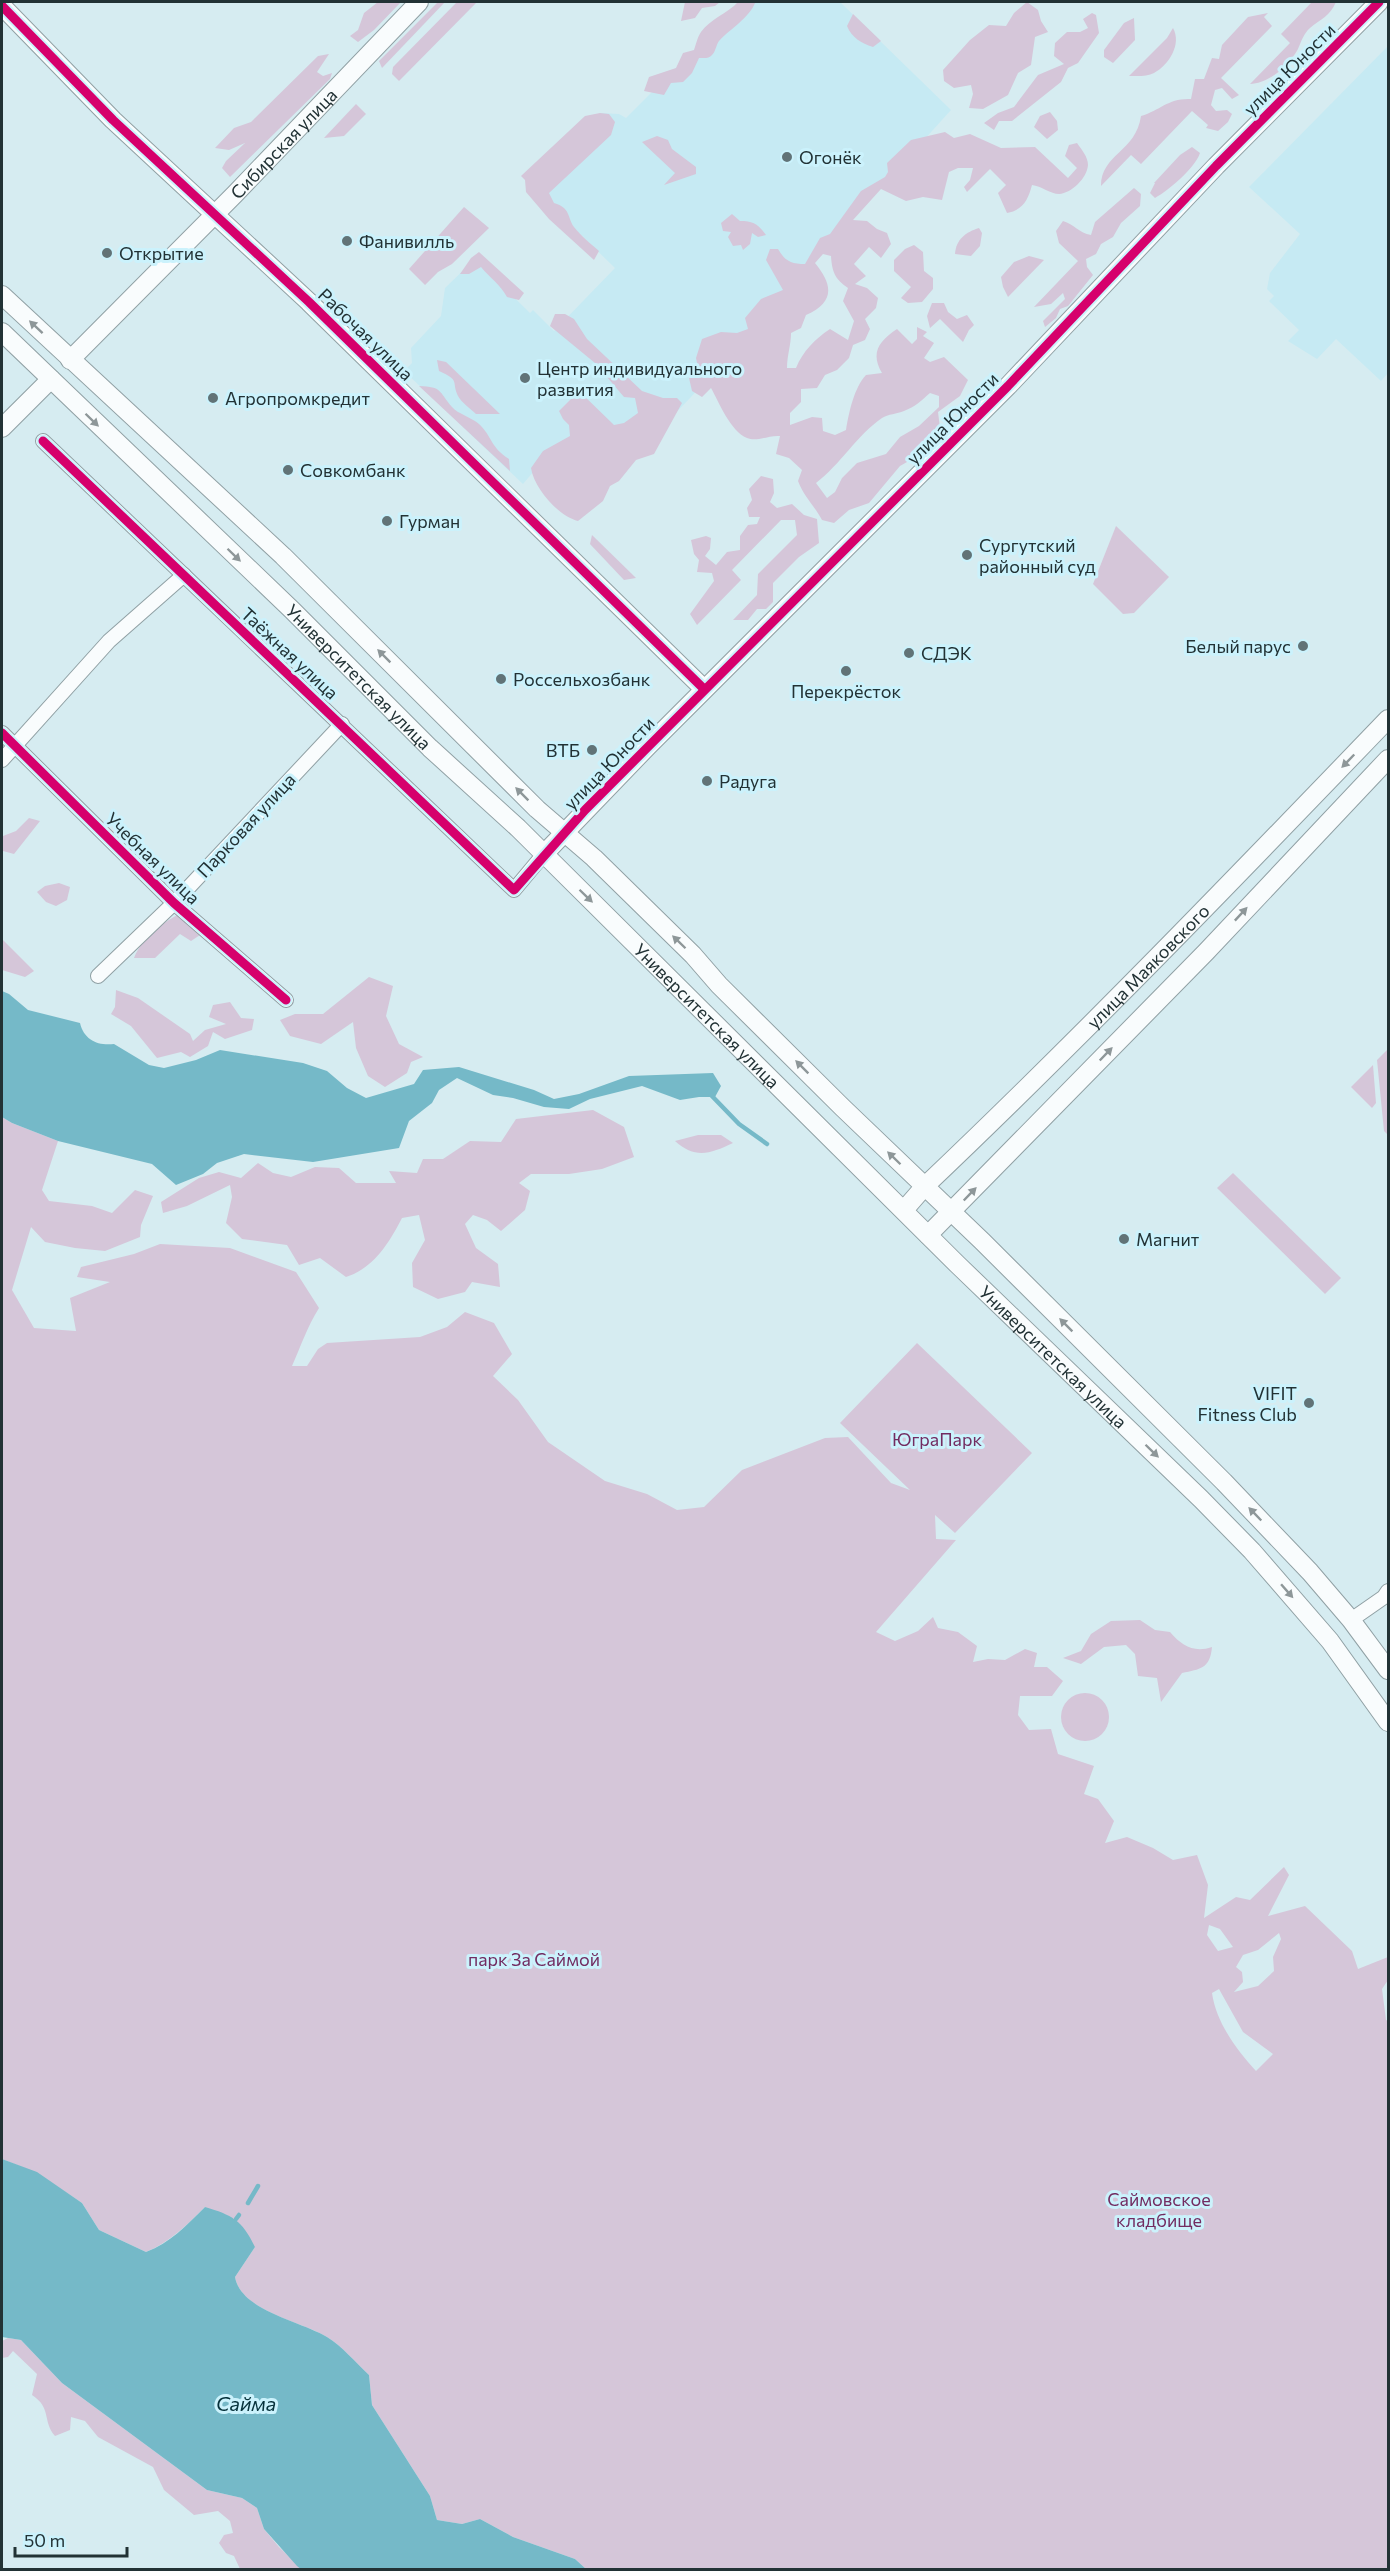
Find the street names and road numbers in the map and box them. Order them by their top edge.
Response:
street label: улица Юности [1238,18,1340,120]
street label: Сибирская улица [225,84,341,203]
street label: Рабочая улица [314,283,418,385]
street label: улица Юности [901,367,1003,469]
street label: Университетская улица [281,599,436,754]
street label: Таёжная улица [237,602,343,704]
street label: улица Юности [559,712,659,814]
street label: Парковая улица [192,768,300,882]
street label: Учебная улица [101,807,205,909]
street label: улица Маяковского [1082,900,1214,1033]
street label: Университетская улица [629,938,784,1093]
street label: Университетская улица [975,1280,1132,1433]

